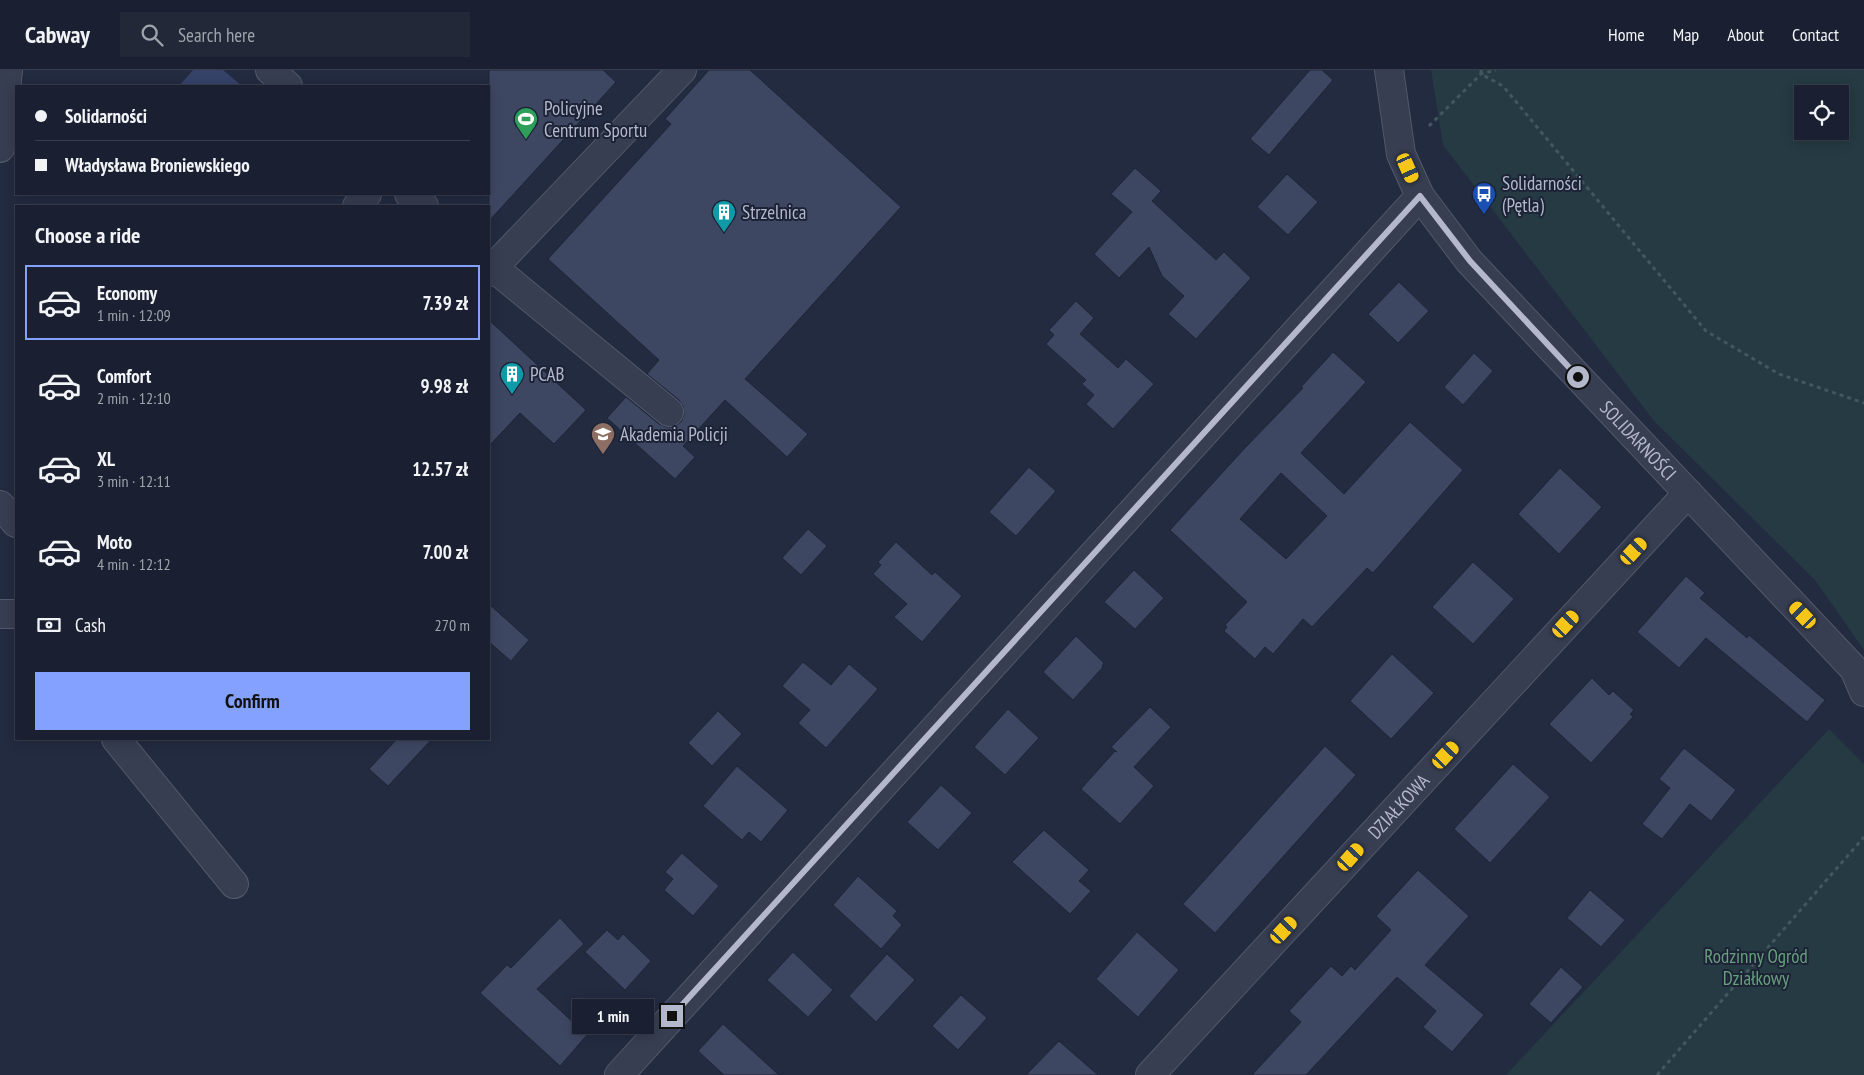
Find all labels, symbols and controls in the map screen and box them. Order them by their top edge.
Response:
search box [120,12,470,57]
text: Cabway [25,19,90,50]
icon: search [138,21,166,49]
text: Search here [178,23,255,47]
text: Home [1608,23,1645,46]
text: Map [1673,23,1699,46]
text: About [1727,23,1764,46]
text: Contact [1792,23,1839,46]
map controls [1794,85,1849,140]
button: locate [1794,85,1849,140]
place label: Policyjne Centrum Sportu [544,96,647,142]
text: Solidarności [65,104,147,128]
sports icon: Policyjne Centrum Sportu [513,106,539,140]
car [1395,151,1420,185]
text: Władysława Broniewskiego [65,153,250,177]
place label: Solidarności (Pętla) [1502,171,1582,217]
bus stop icon: Solidarności (Pętla) [1471,181,1497,215]
building icon: Strzelnica [711,199,737,233]
place label: Strzelnica [742,200,806,224]
text: Choose a ride [35,221,140,249]
icon: car [37,280,82,325]
text: Economy [97,281,157,305]
text: 7.39 zł [422,291,468,315]
text: 1 min · 12:09 [97,305,171,325]
building icon: PCAB [499,361,525,395]
place label: PCAB [530,362,565,386]
icon: car [37,363,82,408]
text: Comfort [97,364,151,388]
route start [1567,366,1589,388]
text: 9.98 zł [421,374,468,398]
text: 2 min · 12:10 [97,388,171,408]
street label: SOLIDARNOŚCI [1595,396,1682,485]
school or university icon: Akademia Policji [590,421,616,455]
place label: Akademia Policji [620,422,728,446]
icon: car [37,446,82,491]
text: XL [97,447,115,471]
text: 12.57 zł [412,457,468,481]
text: 3 min · 12:11 [97,471,171,491]
icon: car [37,529,82,574]
text: Moto [97,530,132,554]
car [1618,535,1649,567]
text: 7.00 zł [422,540,468,564]
text: 4 min · 12:12 [97,554,171,574]
car [1787,599,1818,631]
car [1550,608,1581,640]
icon: cash [35,611,63,639]
text: Cash [75,613,106,637]
text: 270 m [435,615,470,635]
button: Confirm [35,672,470,730]
car [1430,739,1461,771]
street label: DZIAŁKOWA [1363,769,1434,844]
car [1335,841,1366,873]
car [1268,914,1299,946]
park label: Rodzinny Ogród Działkowy [1704,944,1808,990]
callout: 1 min [572,998,654,1034]
route end [661,1005,683,1027]
text: 1 min [597,1006,629,1026]

